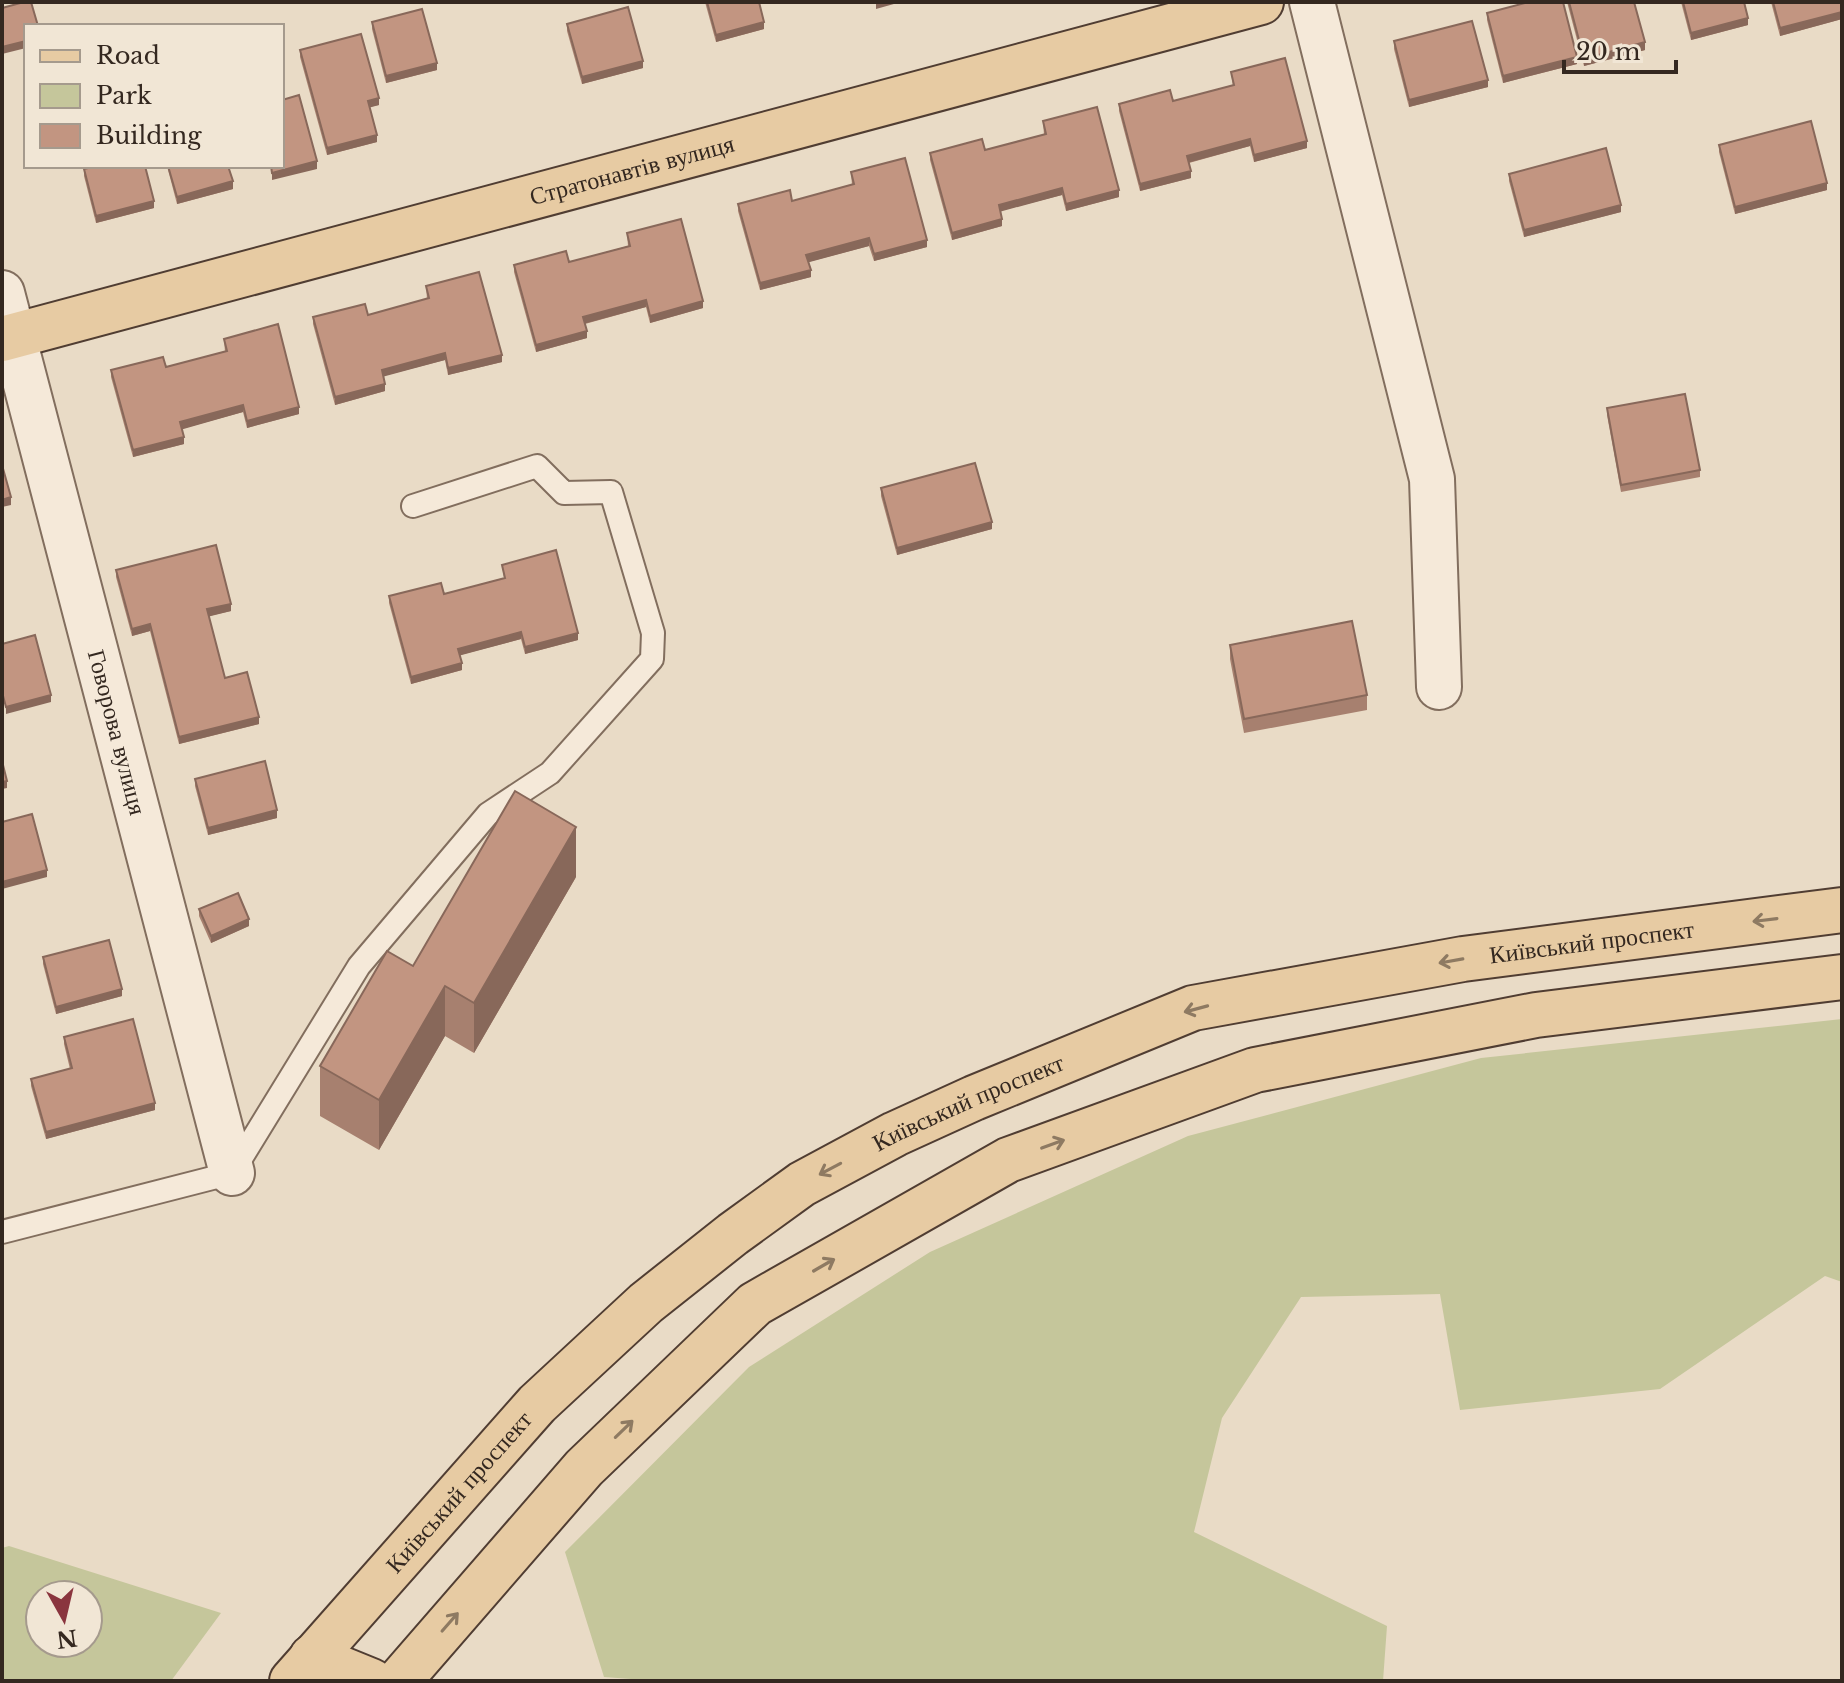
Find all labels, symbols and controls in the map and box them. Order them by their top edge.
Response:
legend [24,24,284,168]
scale bar [1564,24,1676,74]
text: 20 m [1576,37,1641,66]
text: Road [96,41,160,70]
text: Park [96,81,152,110]
text: Building [96,121,202,150]
street label: Стратонавтів вулиця [526,129,737,211]
street label: Говорова вулиця [82,646,153,818]
one-way arrow [1753,913,1778,928]
street label: Київський проспект [1488,914,1696,969]
one-way arrow [1439,954,1465,969]
one-way arrow [1183,1002,1209,1017]
street label: Київський проспект [867,1047,1069,1157]
one-way arrow [1040,1136,1065,1150]
one-way arrow [819,1162,842,1178]
one-way arrow [811,1257,835,1272]
street label: Київський проспект [379,1405,538,1579]
one-way arrow [614,1420,633,1439]
north arrow [24,1579,104,1659]
one-way arrow [441,1612,459,1633]
text: N [54,1624,79,1653]

